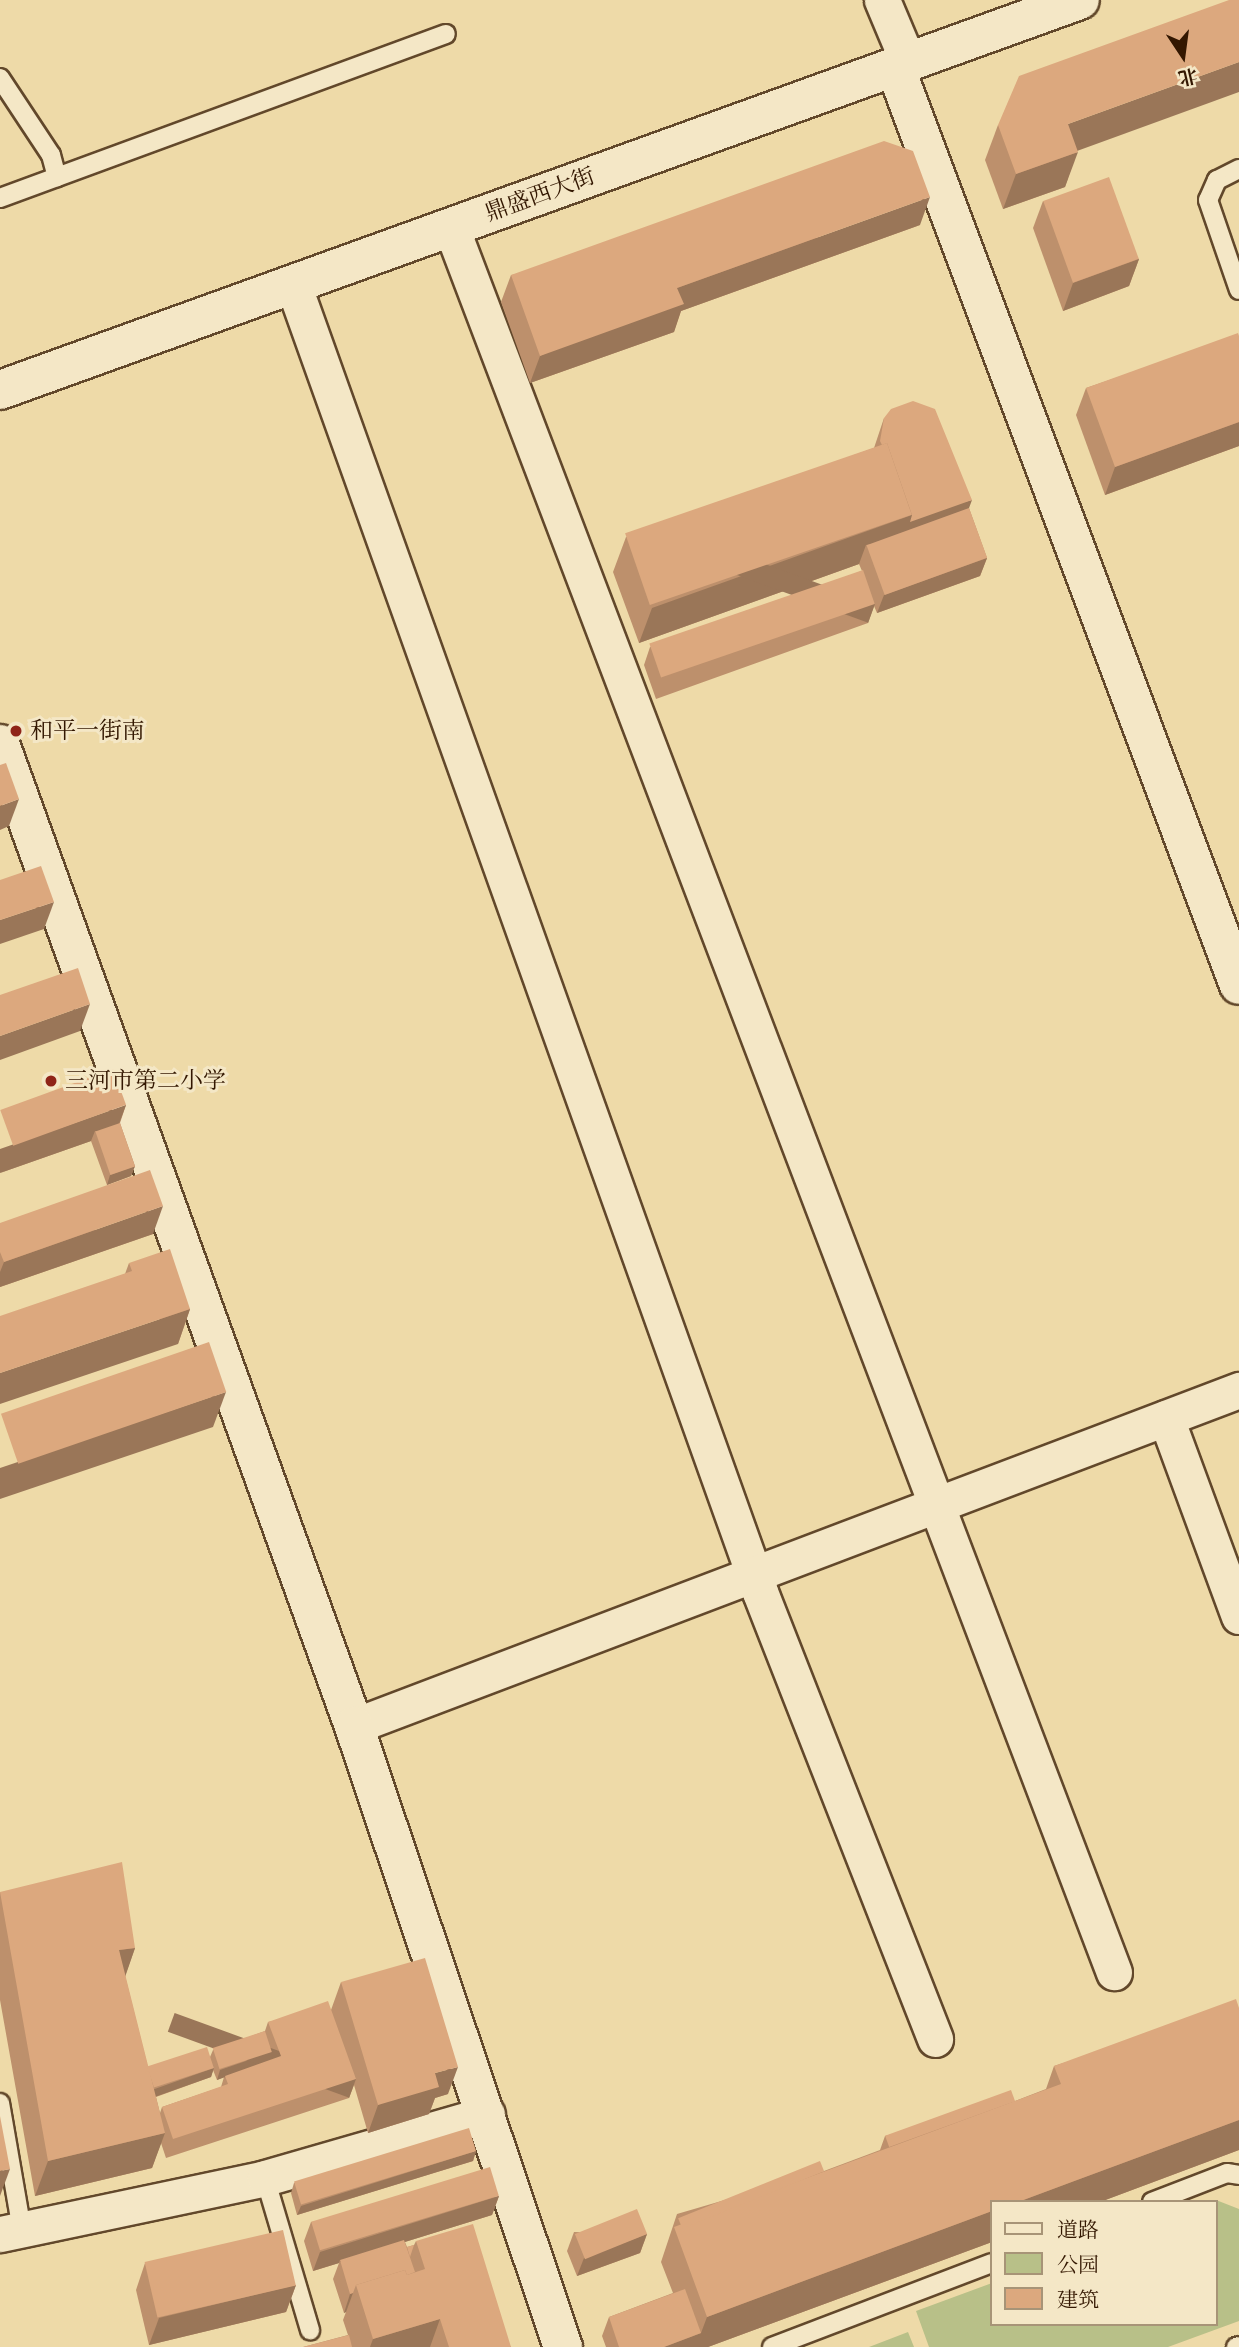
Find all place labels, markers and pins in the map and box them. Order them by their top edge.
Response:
place label: 和平一街南 [30,717,145,745]
marker: 和平一街南 [8,723,24,739]
place label: 三河市第二小学 [65,1067,226,1095]
marker: 三河市第二小学 [43,1073,59,1089]

